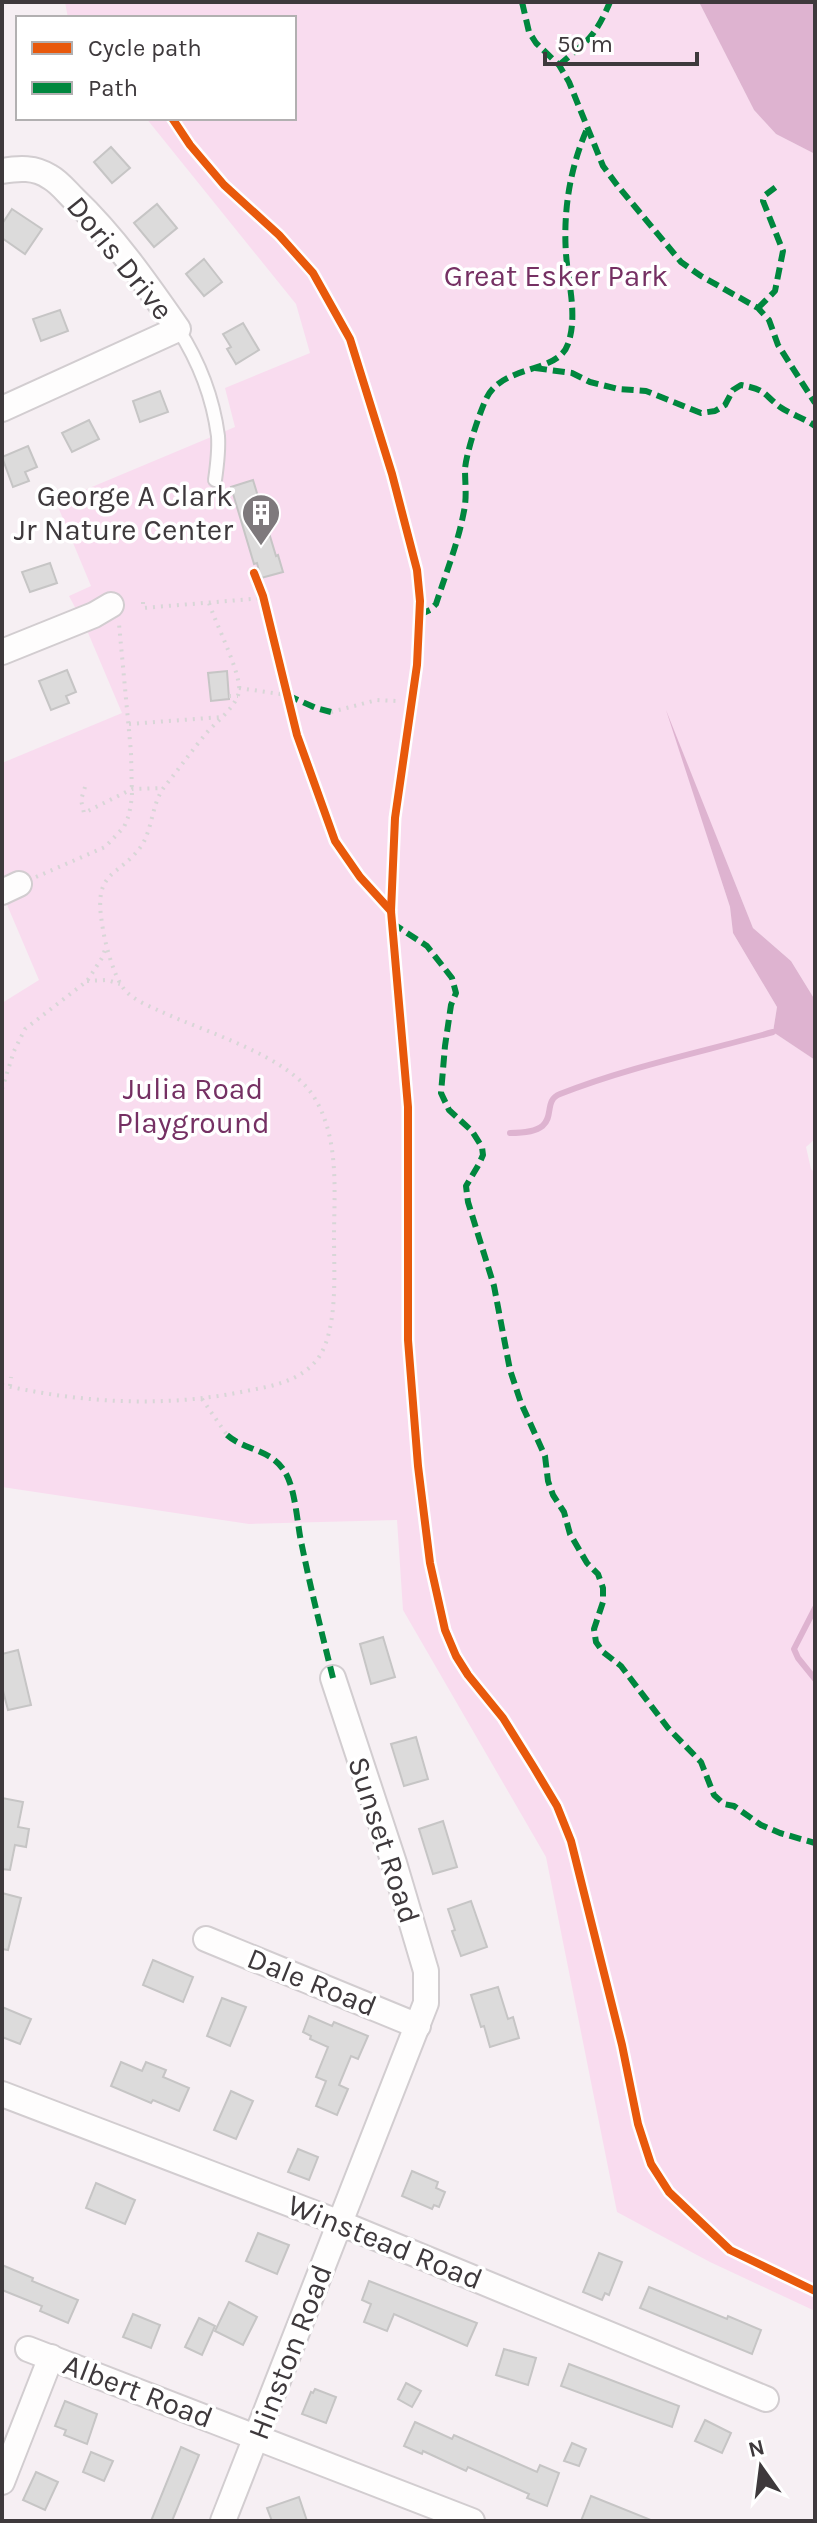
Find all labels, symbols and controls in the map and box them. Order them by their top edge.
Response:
legend [16,16,296,120]
scale bar [545,16,697,66]
text: 50 m [557,30,613,58]
text: Cycle path [88,34,202,62]
text: Path [88,74,138,102]
street label: Doris Drive [59,189,181,327]
park label: Great Esker Park [444,258,668,294]
place label: George A Clark Jr Nature Center [14,478,233,548]
building icon: George A Clark Jr Nature Center [240,492,282,547]
park label: Julia Road Playground [116,1071,270,1141]
street label: Sunset Road [340,1752,428,1928]
street label: Dale Road [242,1940,382,2024]
street label: Winstead Road [282,2187,488,2297]
street label: Hinston Road [240,2259,340,2445]
street label: Albert Road [58,2346,218,2436]
north arrow [721,2427,801,2507]
text: N [746,2434,767,2463]

